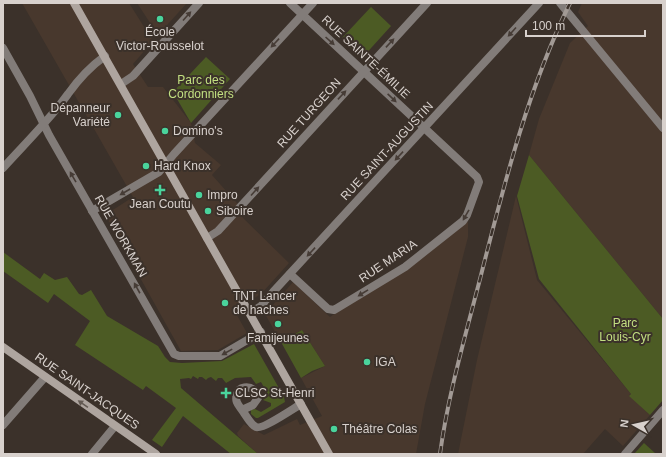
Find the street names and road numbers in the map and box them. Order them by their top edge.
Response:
street label: RUE SAINTE-ÉMILIE [319,12,414,101]
street label: RUE TURGEON [274,75,344,151]
street label: RUE SAINT-AUGUSTIN [338,99,436,203]
street label: RUE WORKMAN [92,192,150,280]
street label: RUE MARIA [356,237,420,285]
street label: RUE SAINT-JACQUES [32,350,142,432]

